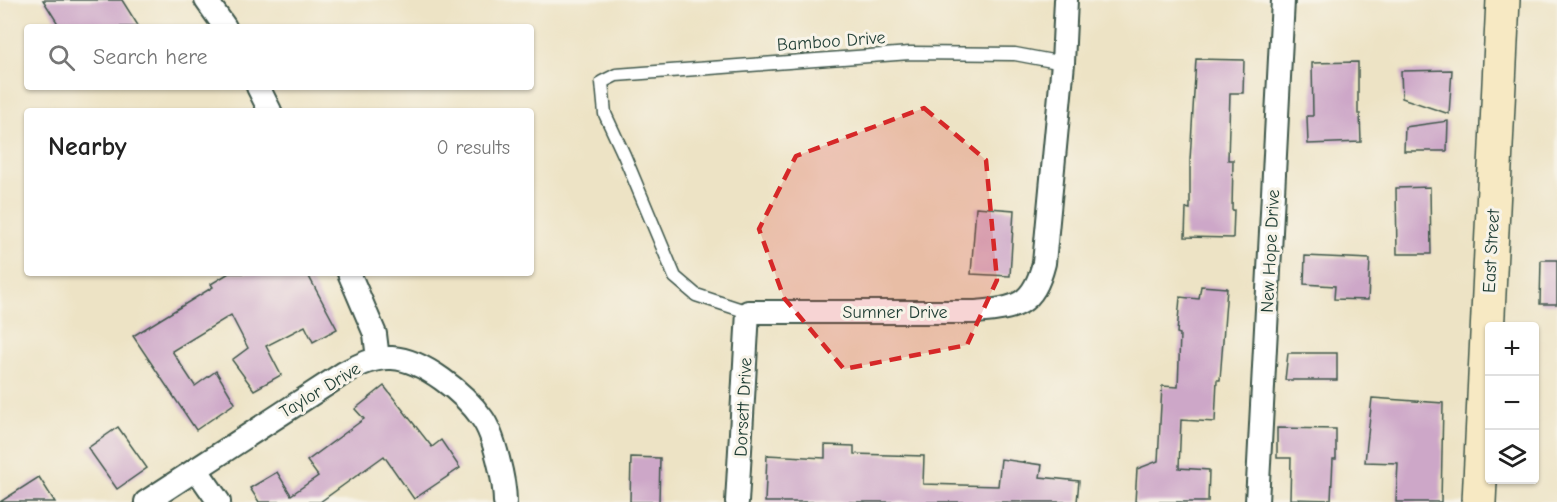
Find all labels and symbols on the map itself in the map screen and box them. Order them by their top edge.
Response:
street label: Bamboo Drive [776,27,886,56]
street label: New Hope Drive [1257,189,1284,313]
street label: East Street [1479,208,1504,293]
street label: Sumner Drive [843,302,947,323]
street label: Dorsett Drive [730,357,757,457]
street label: Taylor Drive [276,358,364,423]

